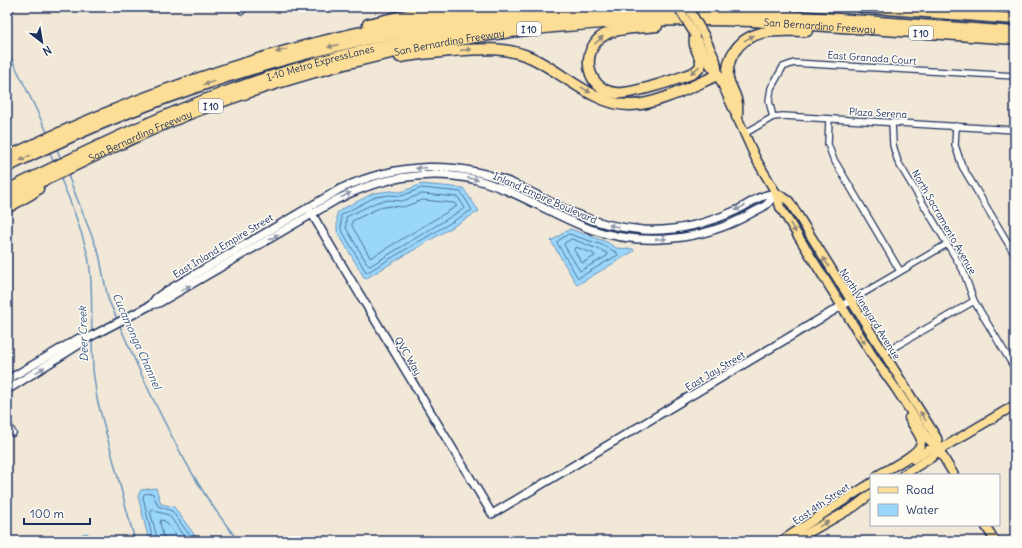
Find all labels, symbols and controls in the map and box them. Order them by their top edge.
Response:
street label: San Bernardino Freeway [763,15,876,36]
north arrow [22,22,62,62]
road number: I 10 [517,22,541,36]
street label: San Bernardino Freeway [393,26,505,58]
road number: I 10 [909,26,933,40]
one-way arrow [743,34,755,41]
one-way arrow [594,35,604,45]
street label: I-10 Metro ExpressLanes [265,42,376,84]
text: N [40,43,54,59]
one-way arrow [327,44,340,50]
one-way arrow [460,46,472,53]
one-way arrow [275,48,287,54]
street label: East Granada Court [827,48,918,68]
one-way arrow [690,66,700,74]
one-way arrow [202,80,214,86]
one-way arrow [580,87,592,94]
road number: I 10 [199,99,223,113]
street label: Plaza Serena [849,105,908,121]
street label: San Bernardino Freeway [86,107,194,164]
one-way arrow [19,155,30,161]
one-way arrow [415,164,427,171]
street label: North Sacramento Avenue [909,167,979,277]
street label: Inland Empire Boulevard [491,169,599,227]
one-way arrow [467,177,479,183]
one-way arrow [341,191,352,198]
one-way arrow [735,205,746,211]
street label: East Inland Empire Street [171,211,276,281]
one-way arrow [608,222,620,228]
one-way arrow [790,222,797,234]
one-way arrow [268,233,280,240]
one-way arrow [655,235,667,242]
one-way arrow [822,257,830,267]
street label: North Vineyard Avenue [837,266,903,362]
one-way arrow [180,285,191,292]
water label: Cucamonga Channel [110,291,165,393]
water label: Deer Creek [75,305,91,362]
street label: QVC Way [391,334,425,378]
one-way arrow [858,334,866,344]
street label: East Jay Street [683,348,748,394]
one-way arrow [34,366,46,373]
one-way arrow [919,411,927,421]
legend [870,474,1000,526]
street label: East 4th Street [790,480,852,528]
text: Road [906,482,934,497]
scale bar [24,500,90,526]
text: Water [906,502,939,517]
text: 100 m [30,506,64,521]
one-way arrow [818,521,830,527]

